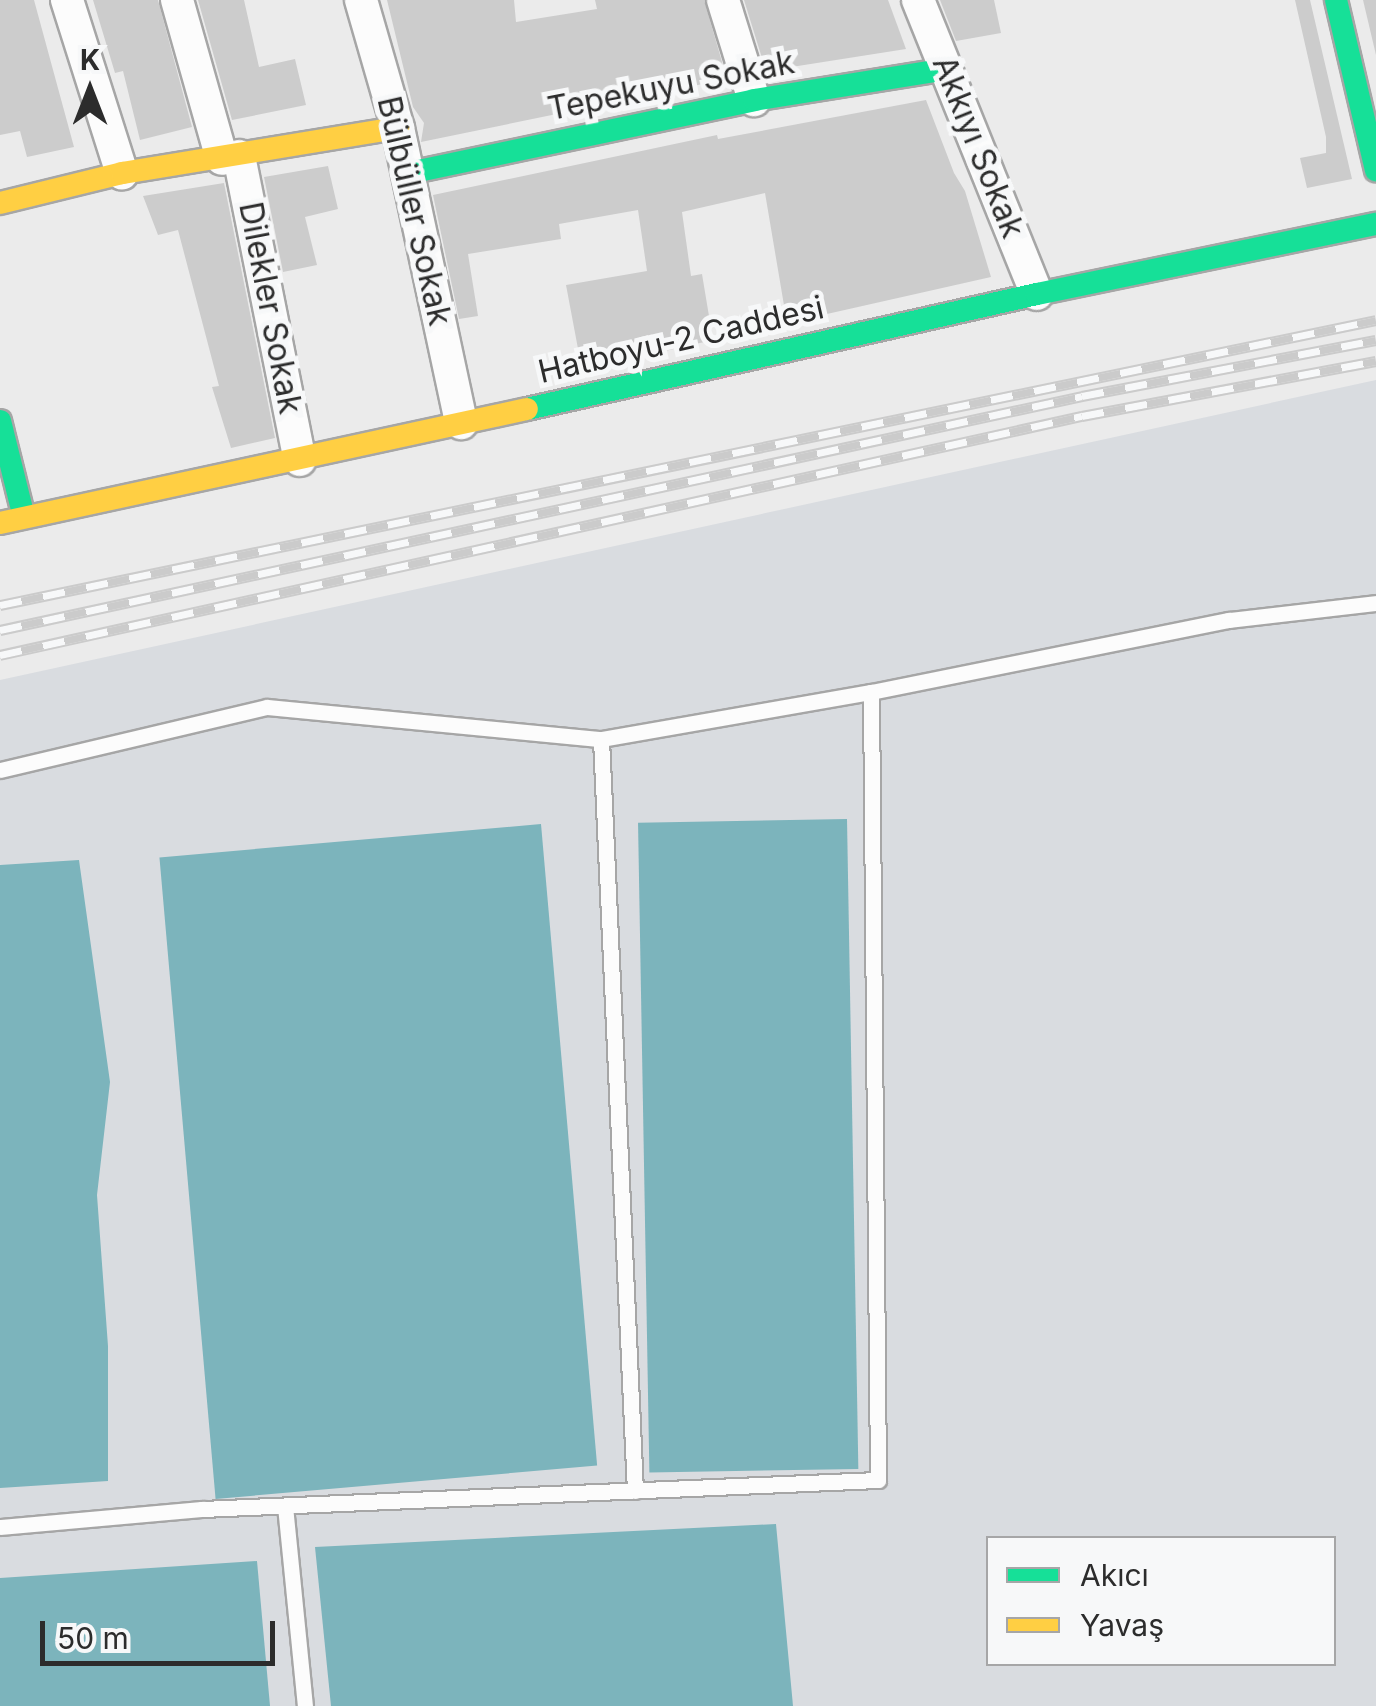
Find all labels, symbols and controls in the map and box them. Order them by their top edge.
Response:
north arrow [40,40,140,140]
text: K [80,43,100,77]
street label: Tepekuyu Sokak [545,43,797,129]
street label: Akkıyı Sokak [924,51,1032,243]
street label: Bülbüller Sokak [369,93,459,329]
street label: Dilekler Sokak [231,199,309,417]
street label: Hatboyu-2 Caddesi [534,288,828,392]
legend [986,1536,1336,1666]
text: Akıcı [1080,1557,1149,1593]
scale bar [45,1601,280,1663]
text: Yavaş [1080,1607,1164,1643]
text: 50 m [57,1620,129,1656]

